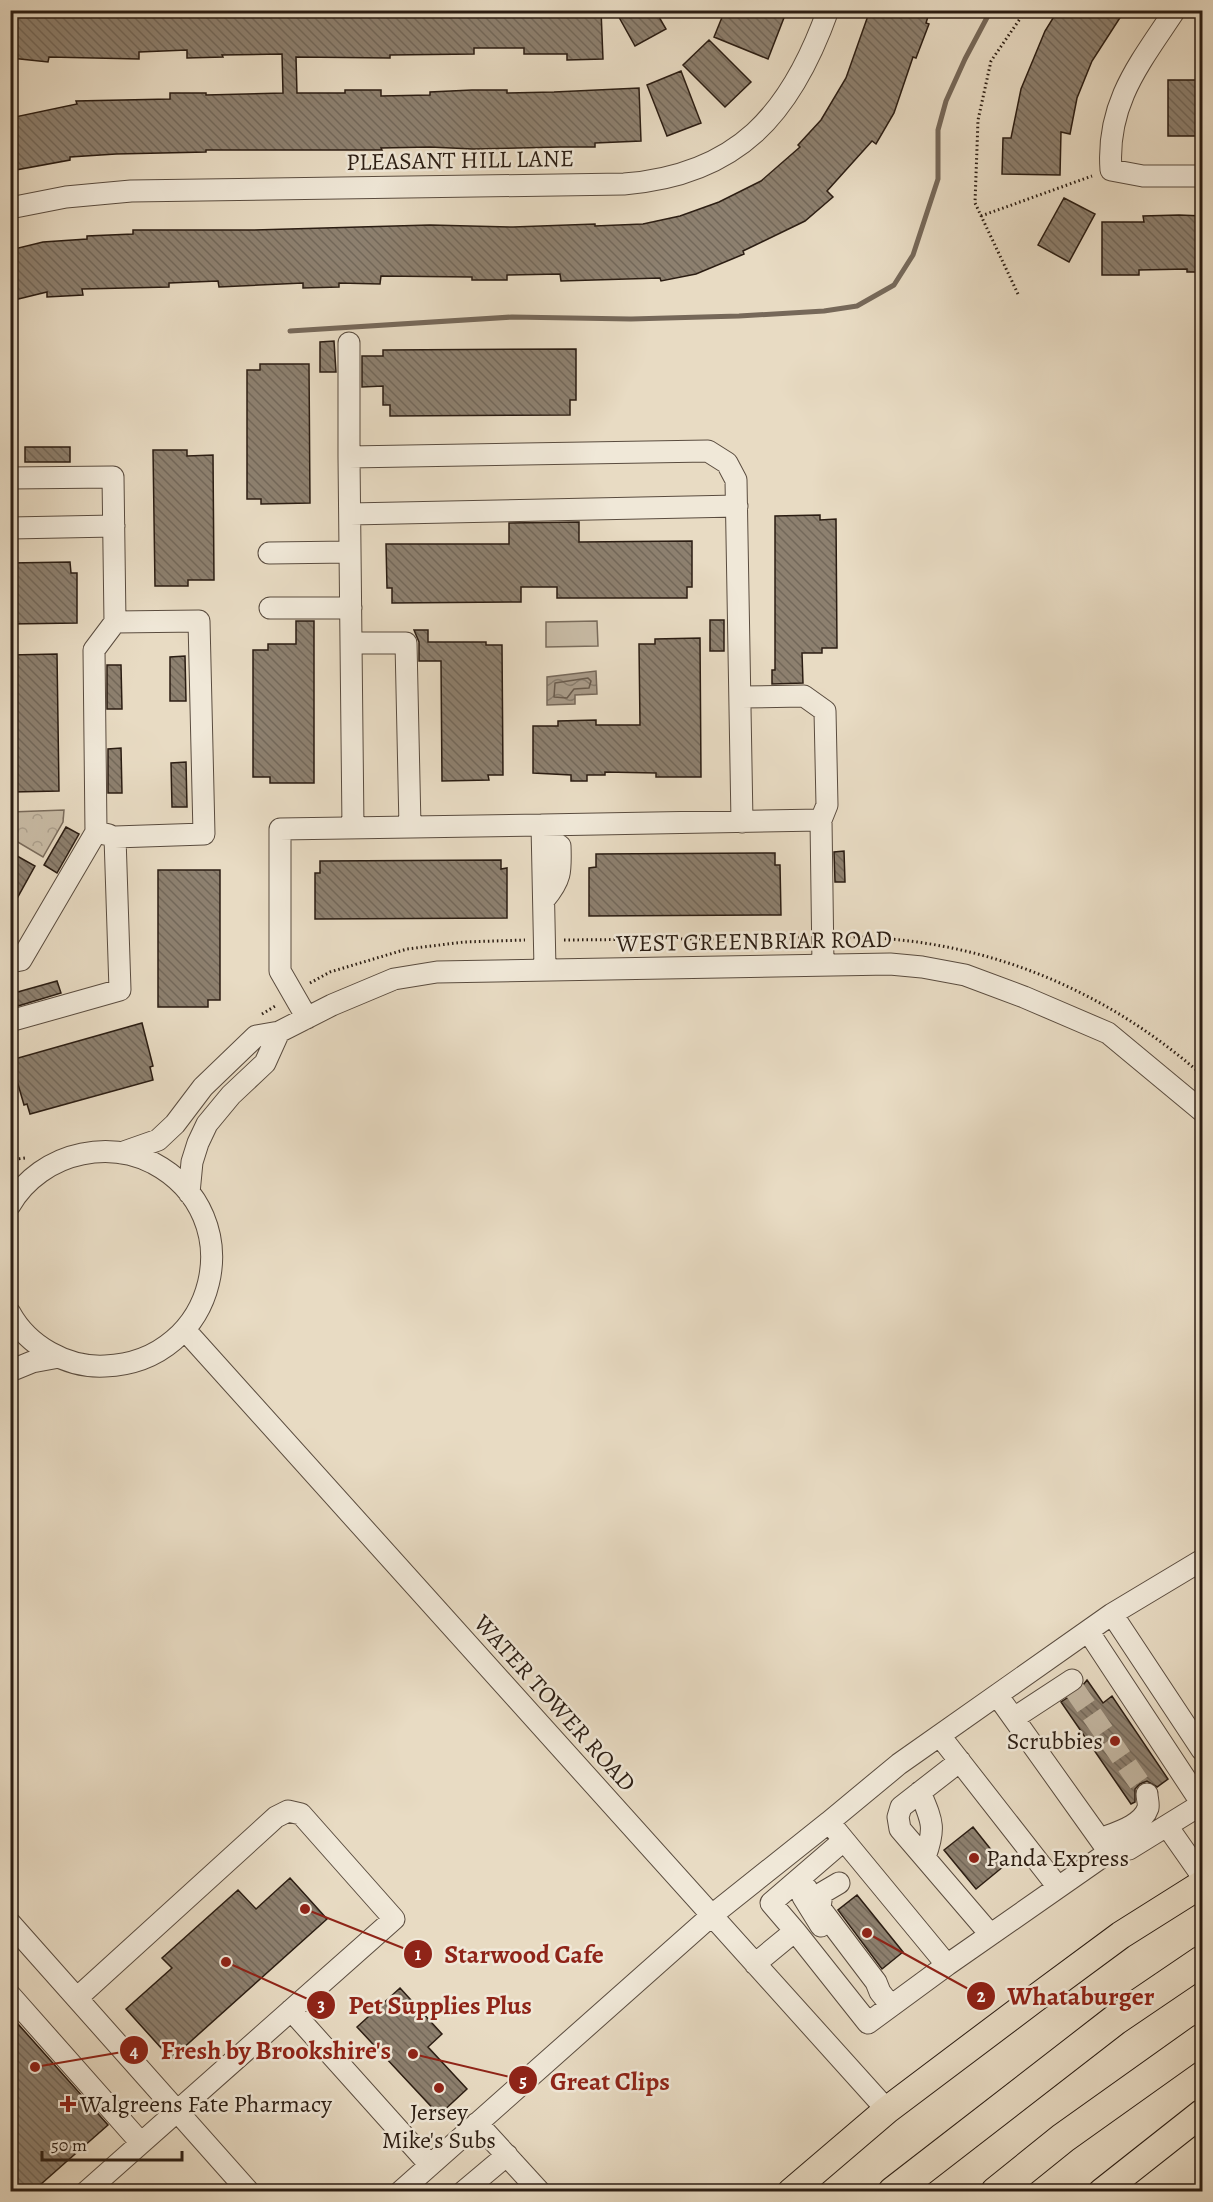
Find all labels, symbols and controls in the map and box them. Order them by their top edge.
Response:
street label: PLEASANT HILL LANE [346,142,574,178]
street label: WEST GREENBRIAR ROAD [615,923,892,959]
street label: WATER TOWER ROAD [466,1607,643,1798]
place label: Scrubbies [1007,1725,1103,1757]
marker: Scrubbies [1108,1734,1122,1748]
place label: Panda Express [986,1842,1129,1874]
marker: Panda Express [967,1851,981,1865]
callout: Starwood Cafe [403,1932,616,1976]
text: Starwood Cafe [444,1937,604,1972]
text: 1 [415,1942,422,1966]
callout: Whataburger [966,1974,1167,2018]
text: Whataburger [1007,1979,1155,2014]
callout: Pet Supplies Plus [306,1983,544,2027]
text: 2 [977,1984,986,2008]
text: Pet Supplies Plus [348,1988,532,2023]
text: 3 [317,1993,325,2017]
callout: Fresh by Brookshire's [119,2028,404,2072]
text: Fresh by Brookshire's [161,2033,391,2068]
text: 4 [130,2039,139,2063]
callout: Great Clips [508,2058,682,2102]
text: Great Clips [550,2064,670,2099]
text: 5 [519,2069,527,2093]
marker: Jersey Mike's Subs [432,2081,446,2095]
place label: Walgreens Fate Pharmacy [79,2088,332,2120]
place label: Jersey Mike's Subs [382,2096,496,2156]
marker: Walgreens Fate Pharmacy [61,2097,75,2111]
scale bar [42,2124,182,2162]
text: 50 m [51,2133,87,2157]

